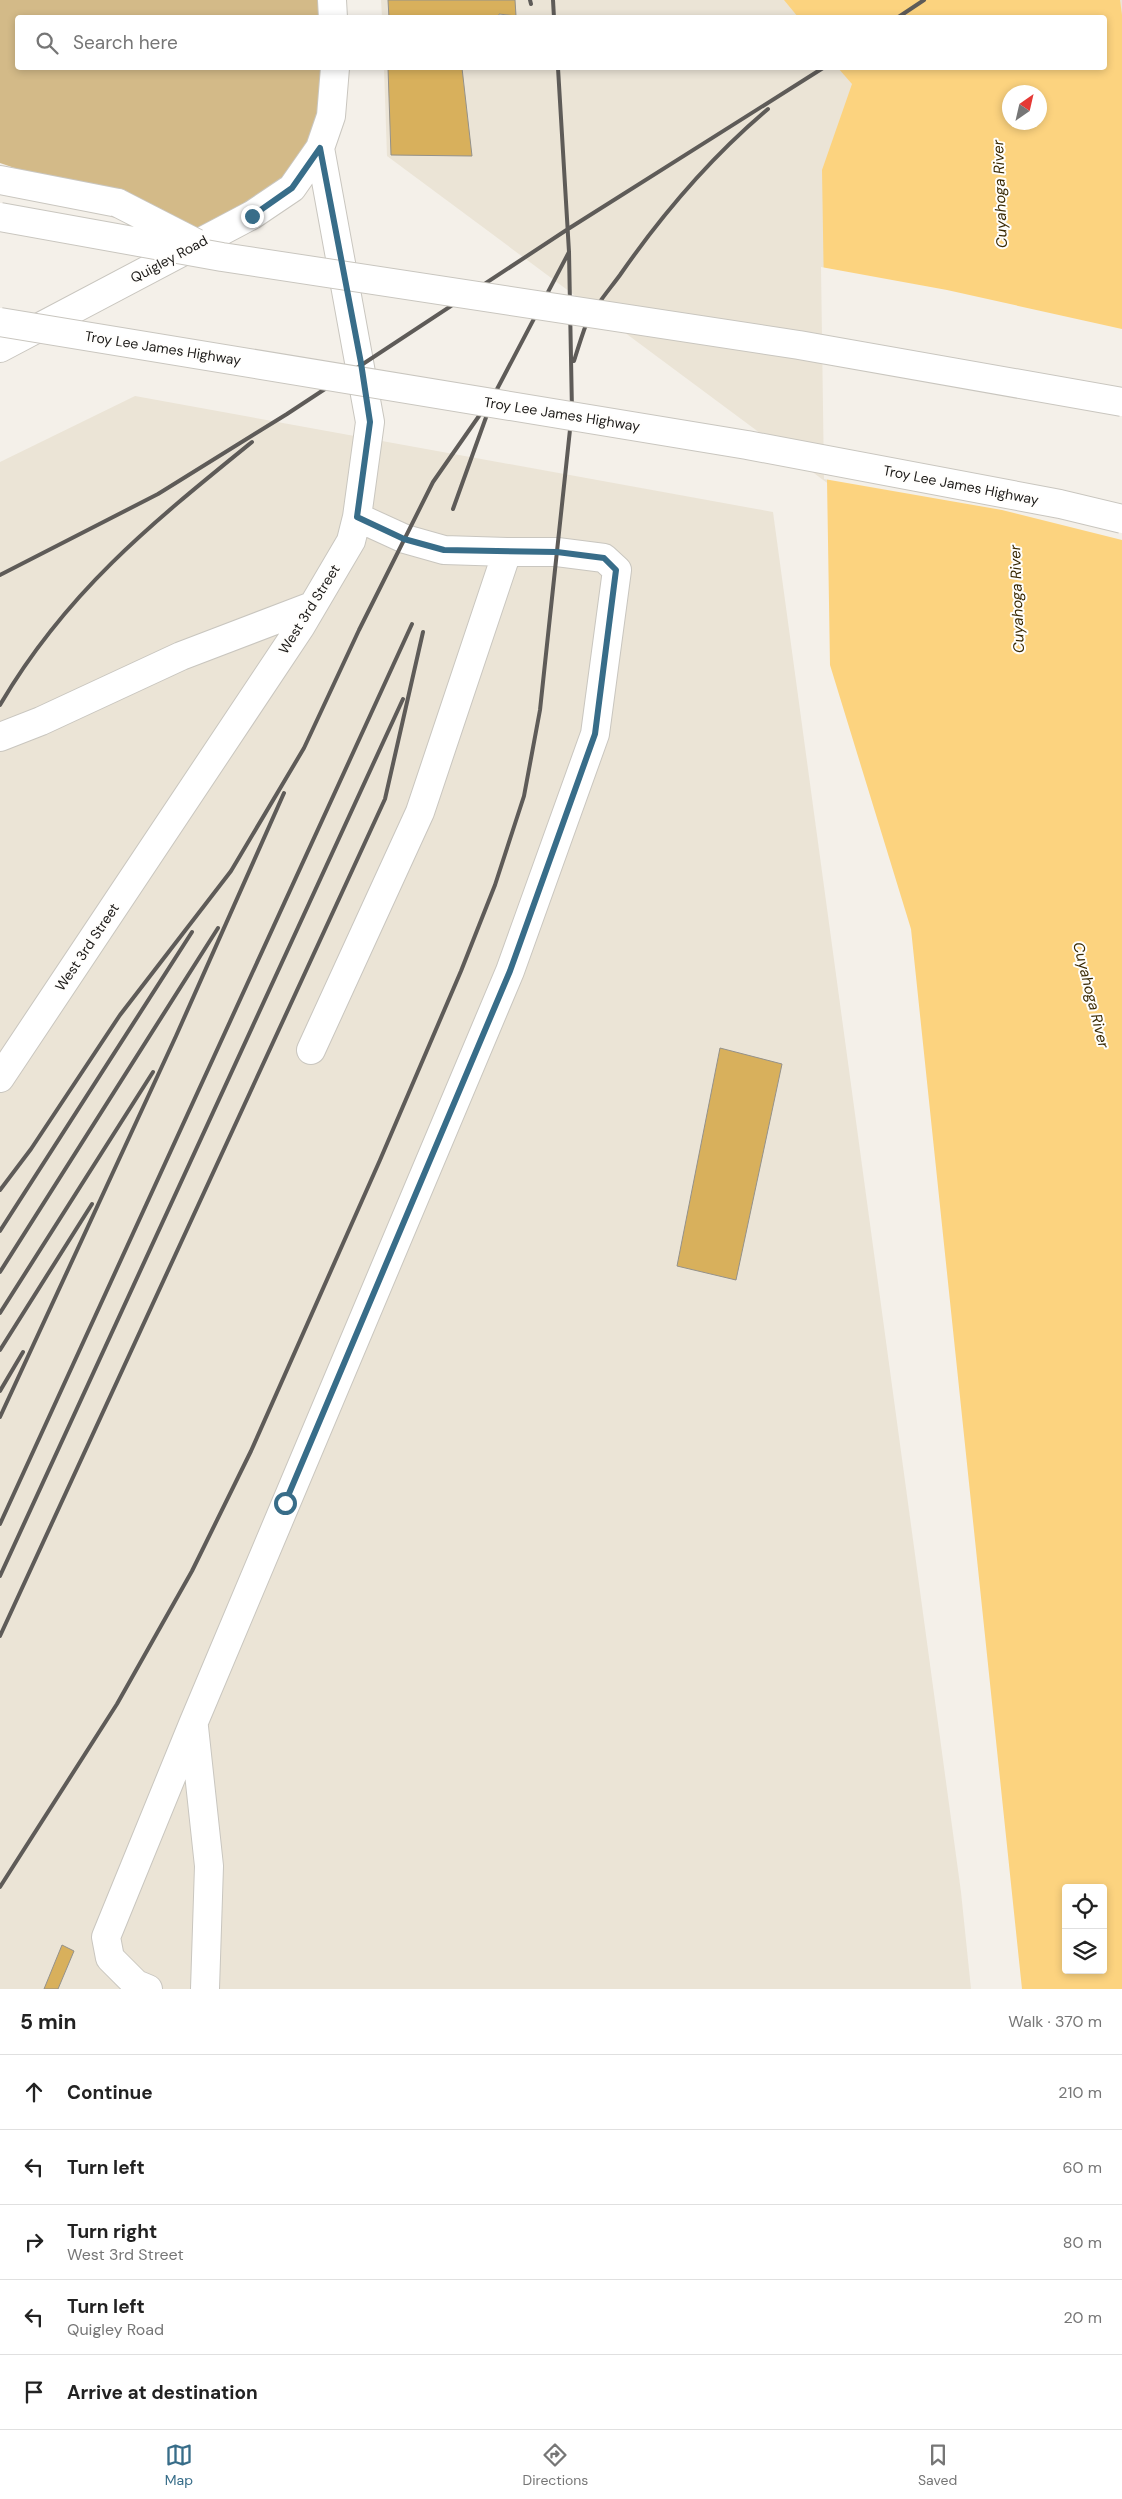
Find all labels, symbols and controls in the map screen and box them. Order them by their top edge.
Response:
search box [15,15,1107,70]
icon: search [33,29,61,57]
text: Search here [73,30,178,55]
north arrow [1002,85,1047,130]
water label: Cuyahoga River [988,139,1012,249]
route end [241,205,264,228]
street label: Quigley Road [127,231,211,287]
street label: Troy Lee James Highway [84,327,243,369]
street label: Troy Lee James Highway [483,393,642,435]
street label: Troy Lee James Highway [882,461,1041,509]
water label: Cuyahoga River [1005,544,1029,654]
street label: West 3rd Street [274,561,344,657]
street label: West 3rd Street [51,900,123,994]
water label: Cuyahoga River [1068,940,1114,1050]
route start [274,1492,297,1515]
map controls [1062,1884,1107,1974]
button: locate [1062,1884,1107,1929]
button: layers [1062,1929,1107,1974]
text: 5 min [20,2008,76,2036]
text: Walk · 370 m [1008,2011,1102,2032]
icon: ahead [20,2078,48,2106]
text: Continue [67,2080,153,2105]
text: 210 m [1058,2082,1102,2103]
icon: left [20,2153,48,2181]
text: Turn left [67,2155,145,2180]
text: 60 m [1062,2157,1102,2178]
text: Turn right [67,2219,157,2244]
icon: right [20,2228,48,2256]
text: 80 m [1063,2232,1102,2253]
text: West 3rd Street [67,2244,184,2265]
text: Turn left [67,2294,145,2319]
icon: left [20,2303,48,2331]
text: 20 m [1063,2307,1102,2328]
text: Quigley Road [67,2319,164,2340]
icon: arrive [20,2378,48,2406]
text: Arrive at destination [67,2380,258,2405]
tab: Map [165,2441,193,2489]
tab: Directions [523,2441,588,2489]
tab: Saved [918,2441,957,2489]

